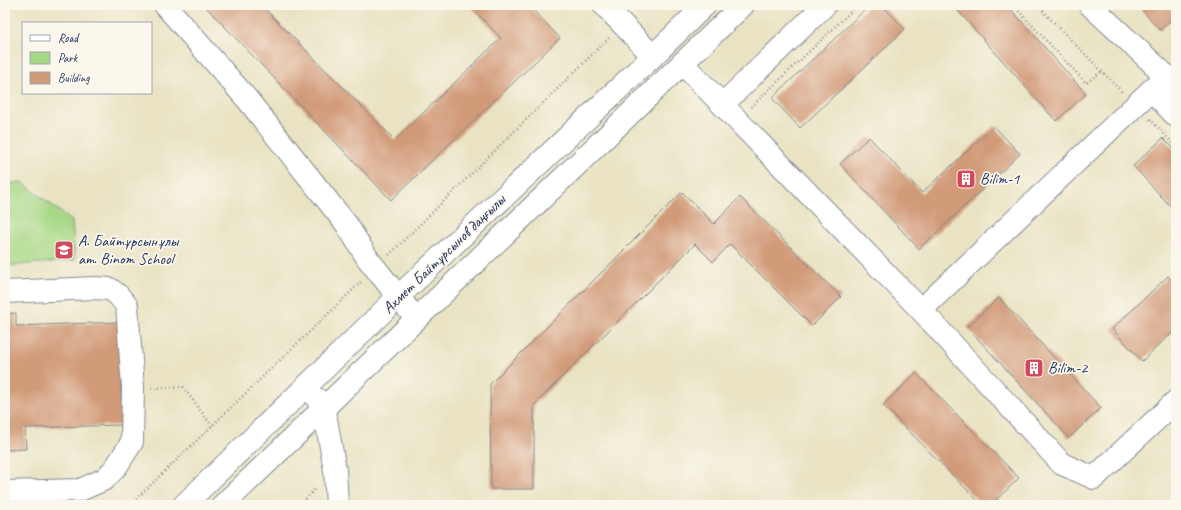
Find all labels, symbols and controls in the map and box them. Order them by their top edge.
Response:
legend [22,22,152,94]
text: Road [58,30,80,46]
text: Park [58,50,79,66]
text: Building [58,70,90,86]
building icon: Bilim-1 [955,168,977,190]
place label: Bilim-1 [980,169,1020,189]
street label: Ахмет Байтұрсынов даңғылы [378,189,511,318]
place label: А. Байтұрсынұлы ат. Binom School [78,231,180,269]
school or university icon: А. Байтұрсынұлы ат. Binom School [53,239,75,261]
building icon: Bilim-2 [1023,357,1045,379]
place label: Bilim-2 [1048,358,1089,378]

